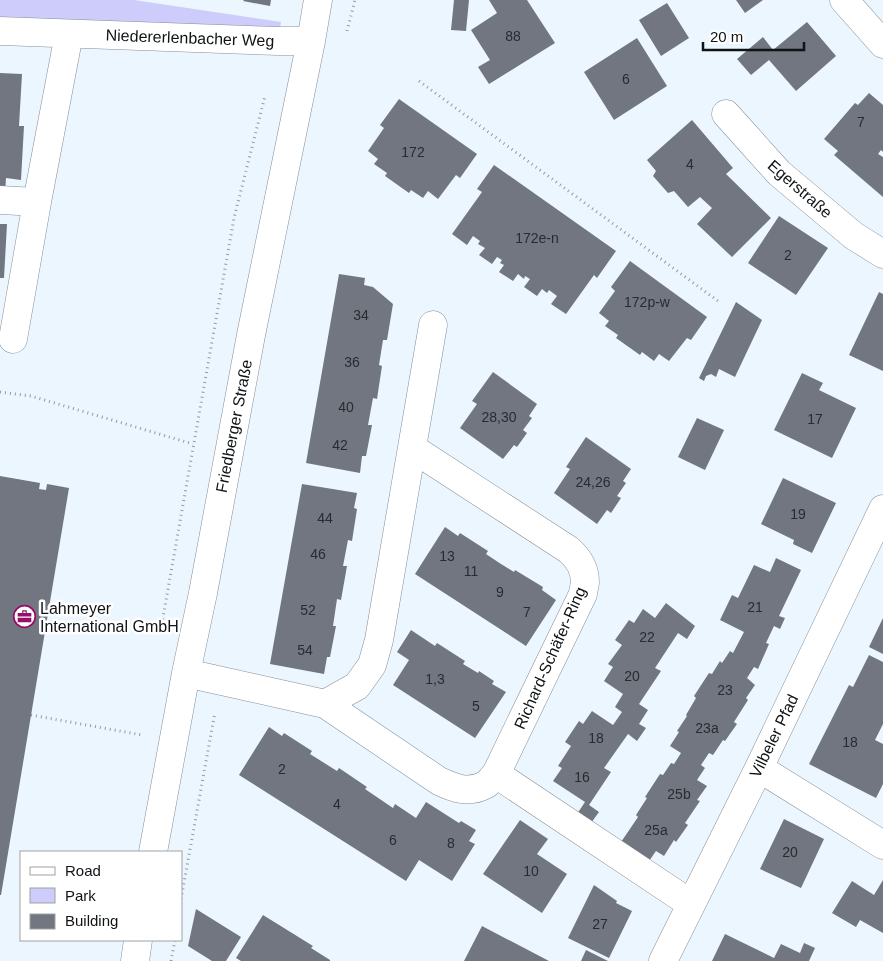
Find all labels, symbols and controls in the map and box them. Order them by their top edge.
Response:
scale bar [703,20,804,52]
street label: Niedererlenbacher Weg [105,27,275,49]
house number: 88 [505,28,521,44]
text: 20 m [710,28,743,45]
house number: 6 [622,71,630,87]
house number: 7 [857,114,865,130]
house number: 172 [401,144,425,160]
house number: 4 [686,156,694,172]
street label: Egerstraße [765,157,836,221]
house number: 172e-n [515,230,559,246]
house number: 2 [784,247,792,263]
house number: 172p-w [624,294,671,310]
house number: 34 [353,307,369,323]
house number: 36 [344,354,360,370]
street label: Friedberger Straße [213,358,255,494]
house number: 40 [338,399,354,415]
house number: 28,30 [481,409,517,425]
house number: 17 [807,411,823,427]
house number: 42 [332,437,348,453]
house number: 24,26 [575,474,611,490]
house number: 19 [790,506,806,522]
house number: 44 [317,510,333,526]
house number: 46 [310,546,326,562]
house number: 13 [439,548,455,564]
house number: 11 [464,563,478,579]
house number: 9 [496,584,504,600]
street label: Richard-Schäfer-Ring [511,584,589,732]
house number: 21 [747,599,763,615]
place label: Lahmeyer International GmbH [40,600,179,635]
house number: 52 [300,602,316,618]
house number: 7 [523,604,531,620]
office icon: Lahmeyer International GmbH [12,605,36,629]
house number: 22 [639,629,655,645]
house number: 54 [297,642,313,658]
house number: 20 [624,668,640,684]
house number: 1,3 [425,671,445,687]
house number: 23 [717,682,733,698]
street label: Vilbeler Pfad [747,692,801,780]
house number: 5 [472,698,480,714]
house number: 23a [695,720,719,736]
house number: 18 [588,730,604,746]
house number: 18 [842,734,858,750]
house number: 2 [278,761,286,777]
house number: 16 [574,769,590,785]
house number: 25b [667,786,691,802]
house number: 4 [333,796,341,812]
house number: 25a [644,822,668,838]
house number: 6 [389,832,397,848]
house number: 8 [447,835,455,851]
house number: 20 [782,844,798,860]
legend [20,851,182,941]
text: Road [65,862,101,879]
house number: 10 [523,863,539,879]
text: Park [65,887,96,904]
text: Building [65,912,118,929]
house number: 27 [592,916,608,932]

